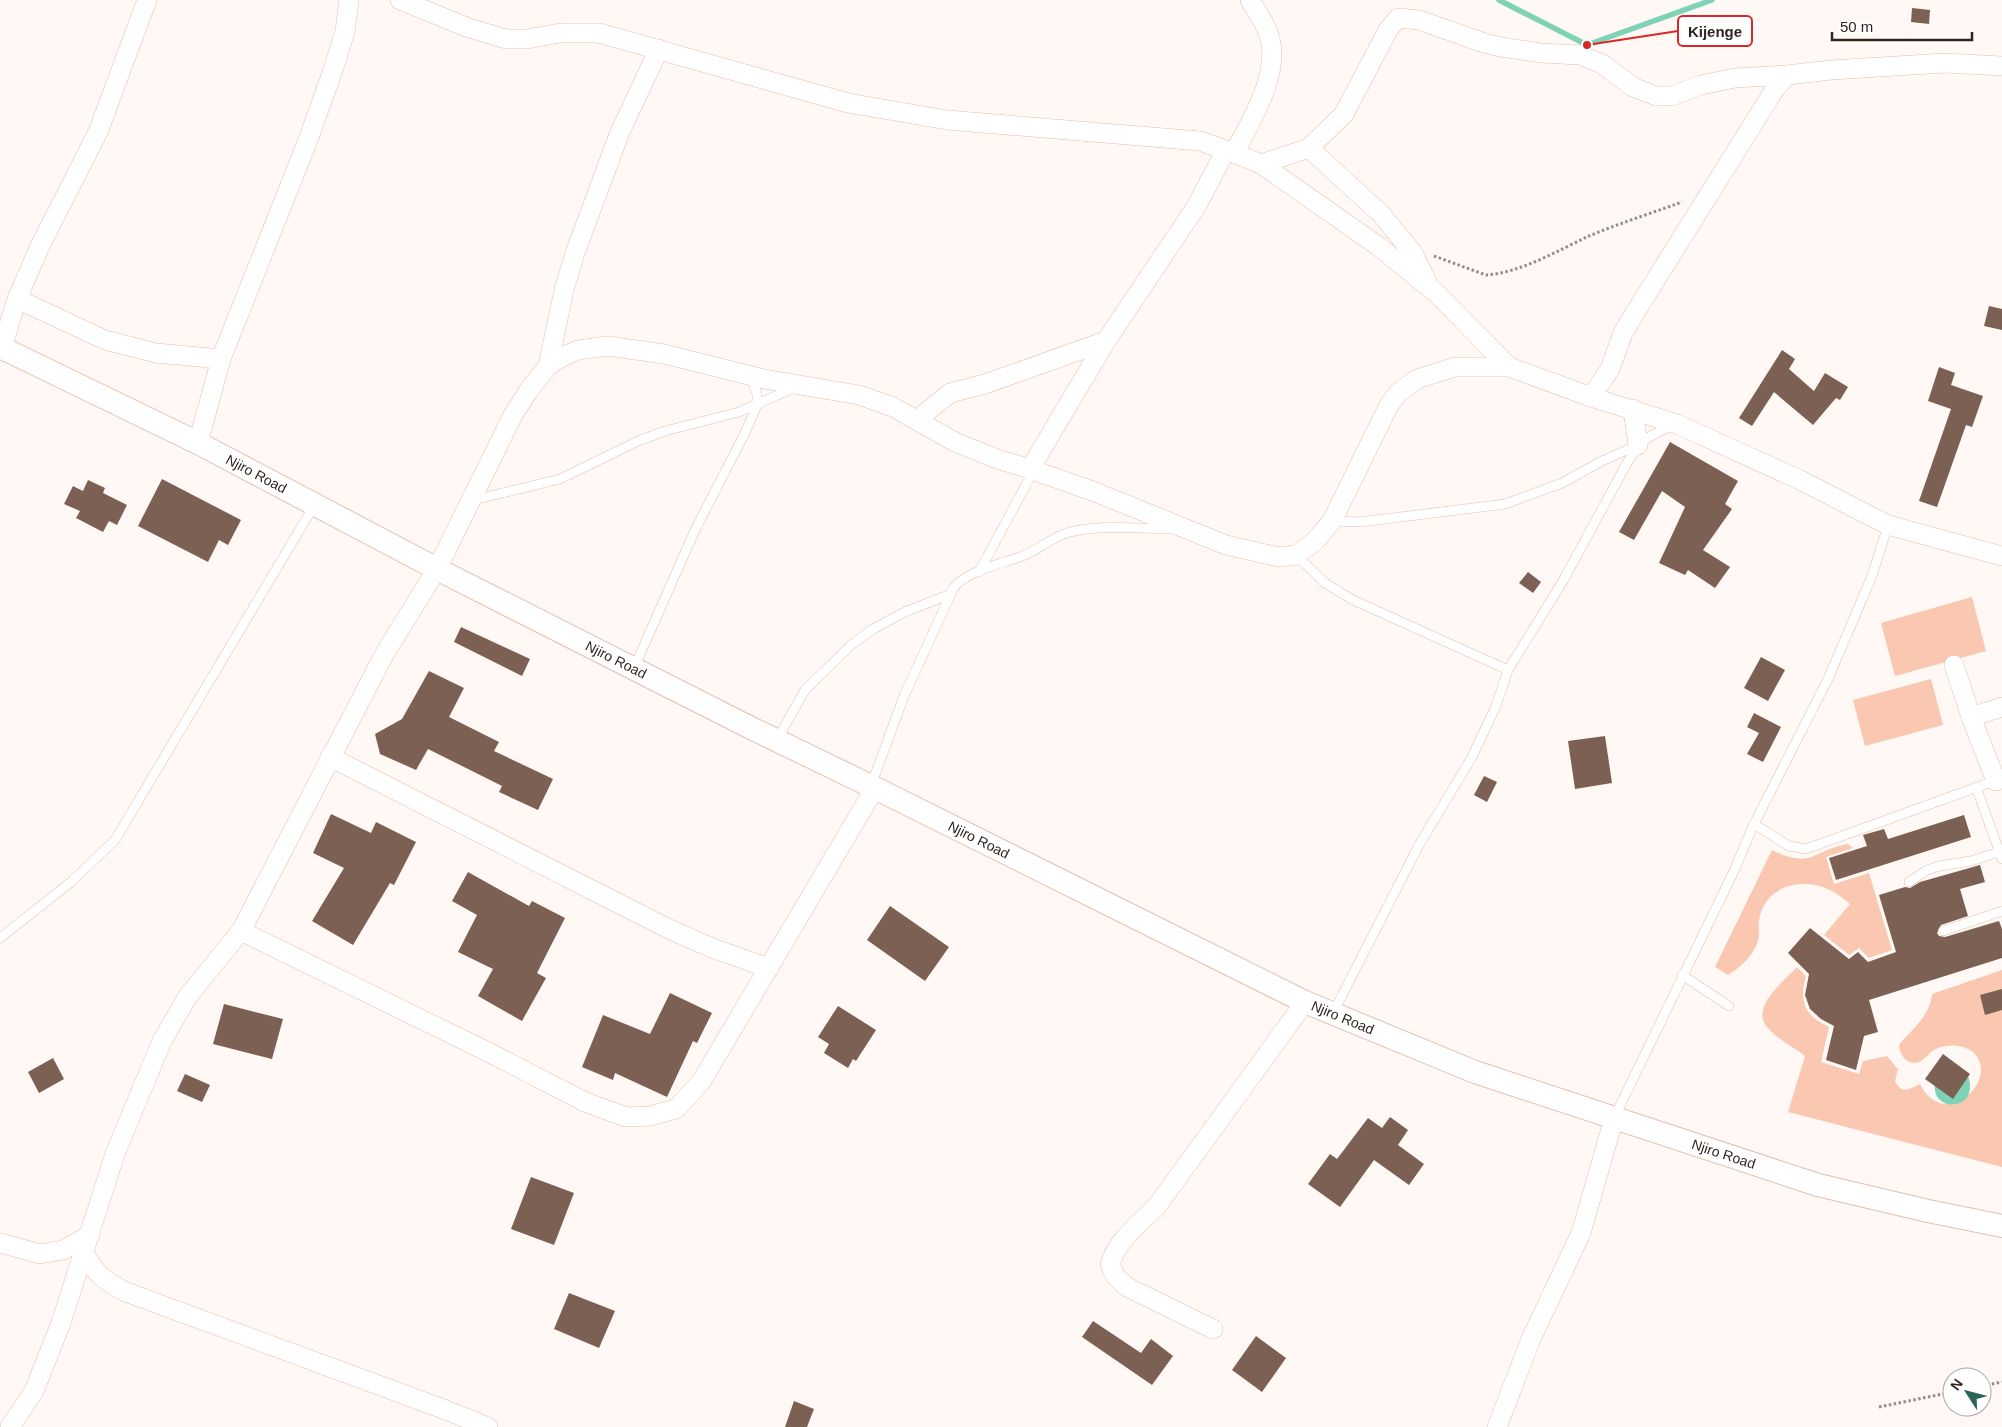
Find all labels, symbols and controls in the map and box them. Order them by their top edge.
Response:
scale bar [1832,10,1972,42]
callout: Kijenge [1678,16,1752,46]
text: 50 m [1840,18,1873,35]
text: Kijenge [1688,23,1742,40]
street label: Njiro Road [223,451,289,496]
street label: Njiro Road [583,638,649,682]
street label: Njiro Road [946,818,1012,862]
street label: Njiro Road [1309,998,1376,1038]
street label: Njiro Road [1690,1136,1758,1172]
north arrow [1942,1367,1992,1417]
text: N [1947,1376,1966,1393]

